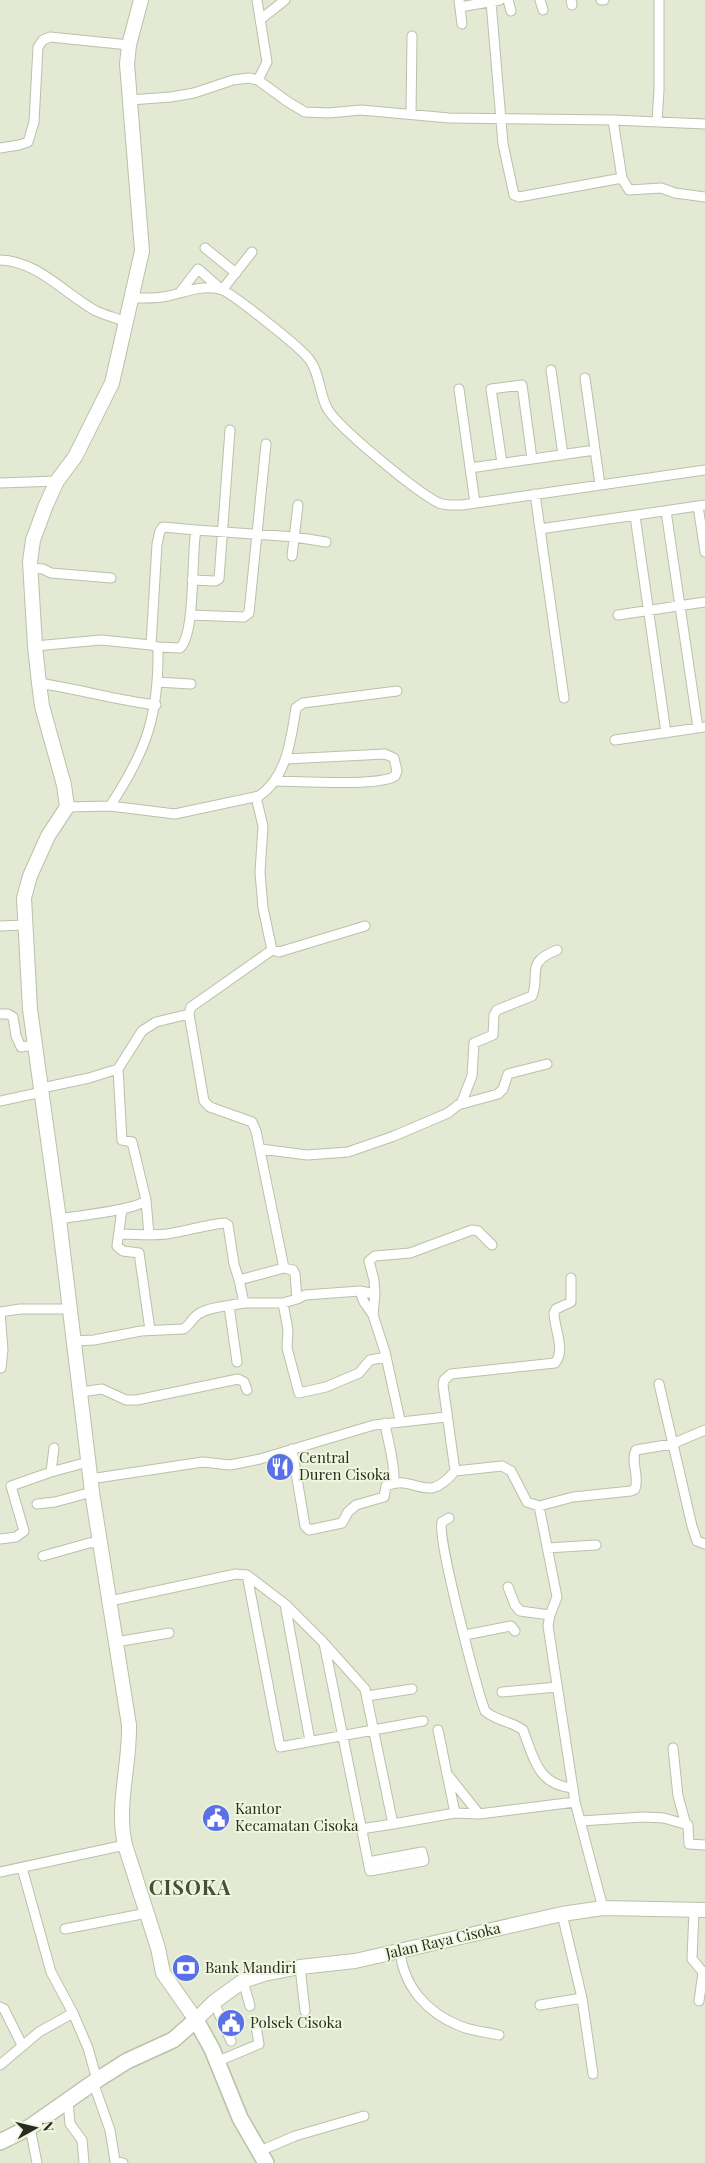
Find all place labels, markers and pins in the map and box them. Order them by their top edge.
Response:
place label: Central Duren Cisoka [299,1447,391,1484]
restaurant icon: Central Duren Cisoka [265,1452,295,1482]
place label: Kantor Kecamatan Cisoka [235,1798,359,1835]
public building icon: Kantor Kecamatan Cisoka [201,1803,231,1833]
bank icon: Bank Mandiri [171,1953,201,1983]
place label: Bank Mandiri [205,1957,297,1977]
public building icon: Polsek Cisoka [216,2008,246,2038]
place label: Polsek Cisoka [250,2012,343,2032]

